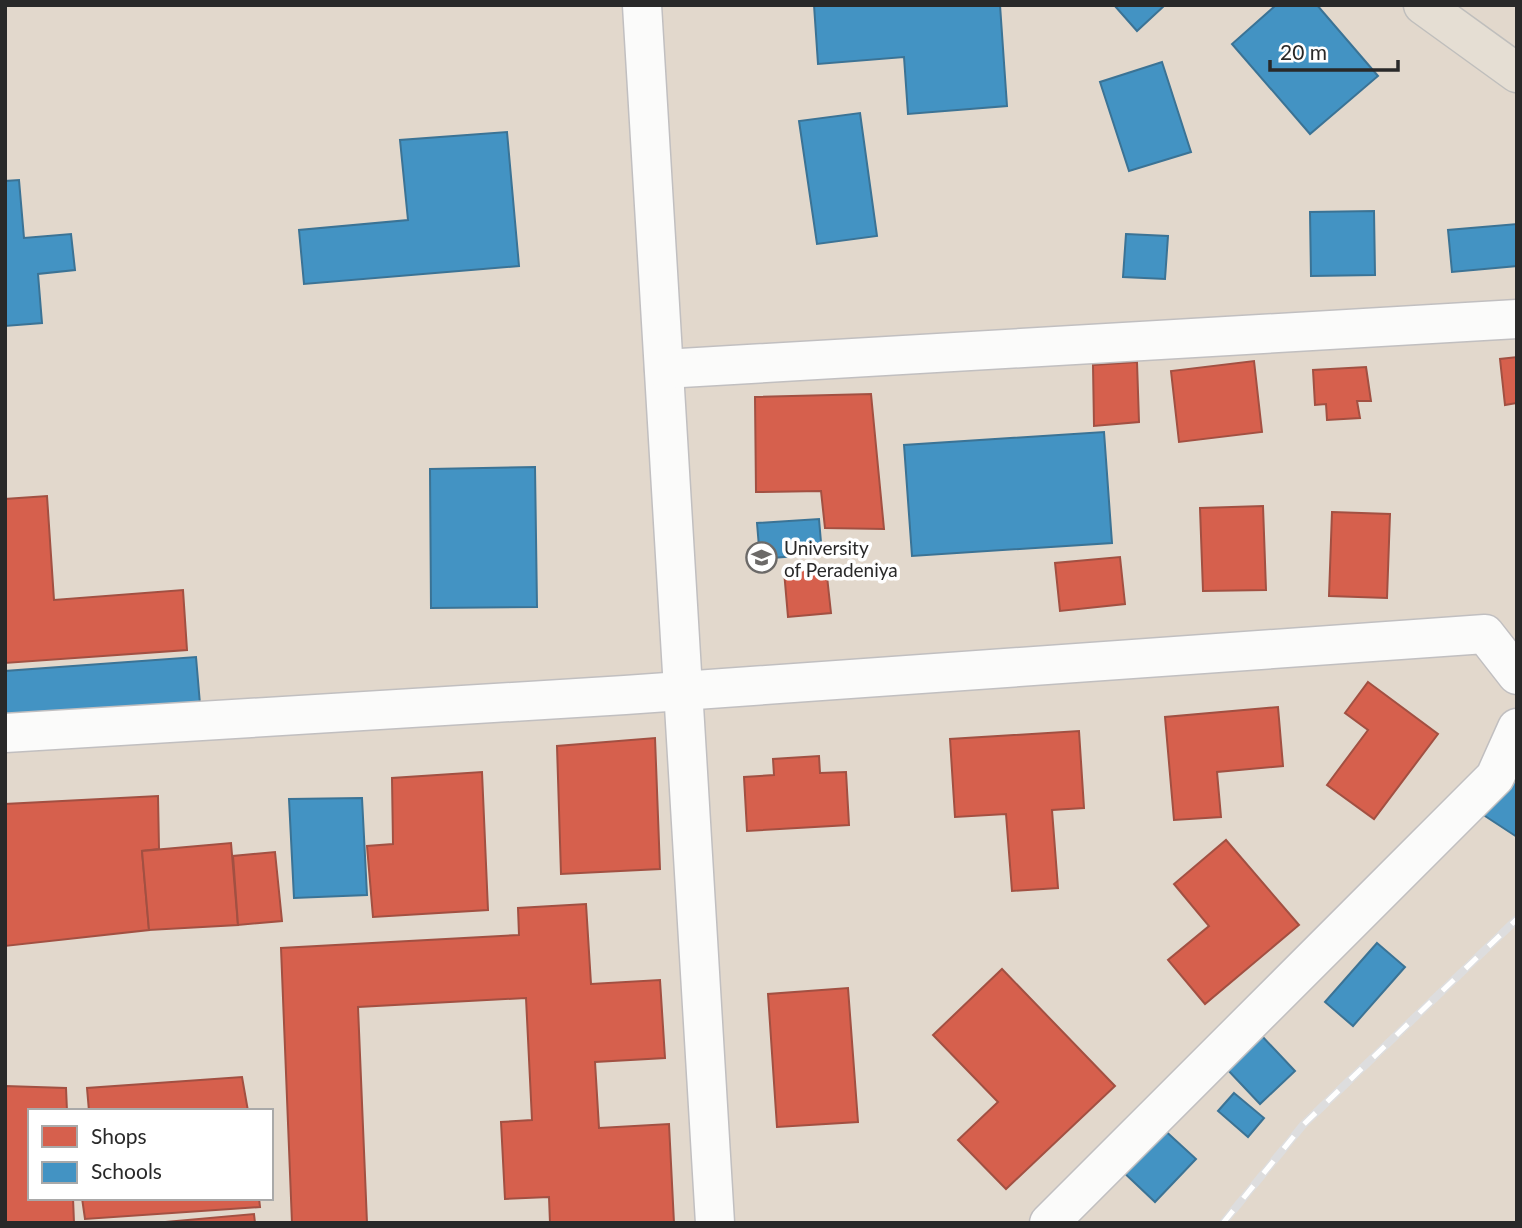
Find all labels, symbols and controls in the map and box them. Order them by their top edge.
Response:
scale bar [1270,28,1398,72]
text: 20 m [1280,39,1327,64]
place label: University of Peradeniya [784,536,898,581]
school or university icon: University of Peradeniya [744,541,778,575]
legend [28,1109,273,1200]
text: Shops [91,1123,147,1148]
text: Schools [91,1158,162,1183]

